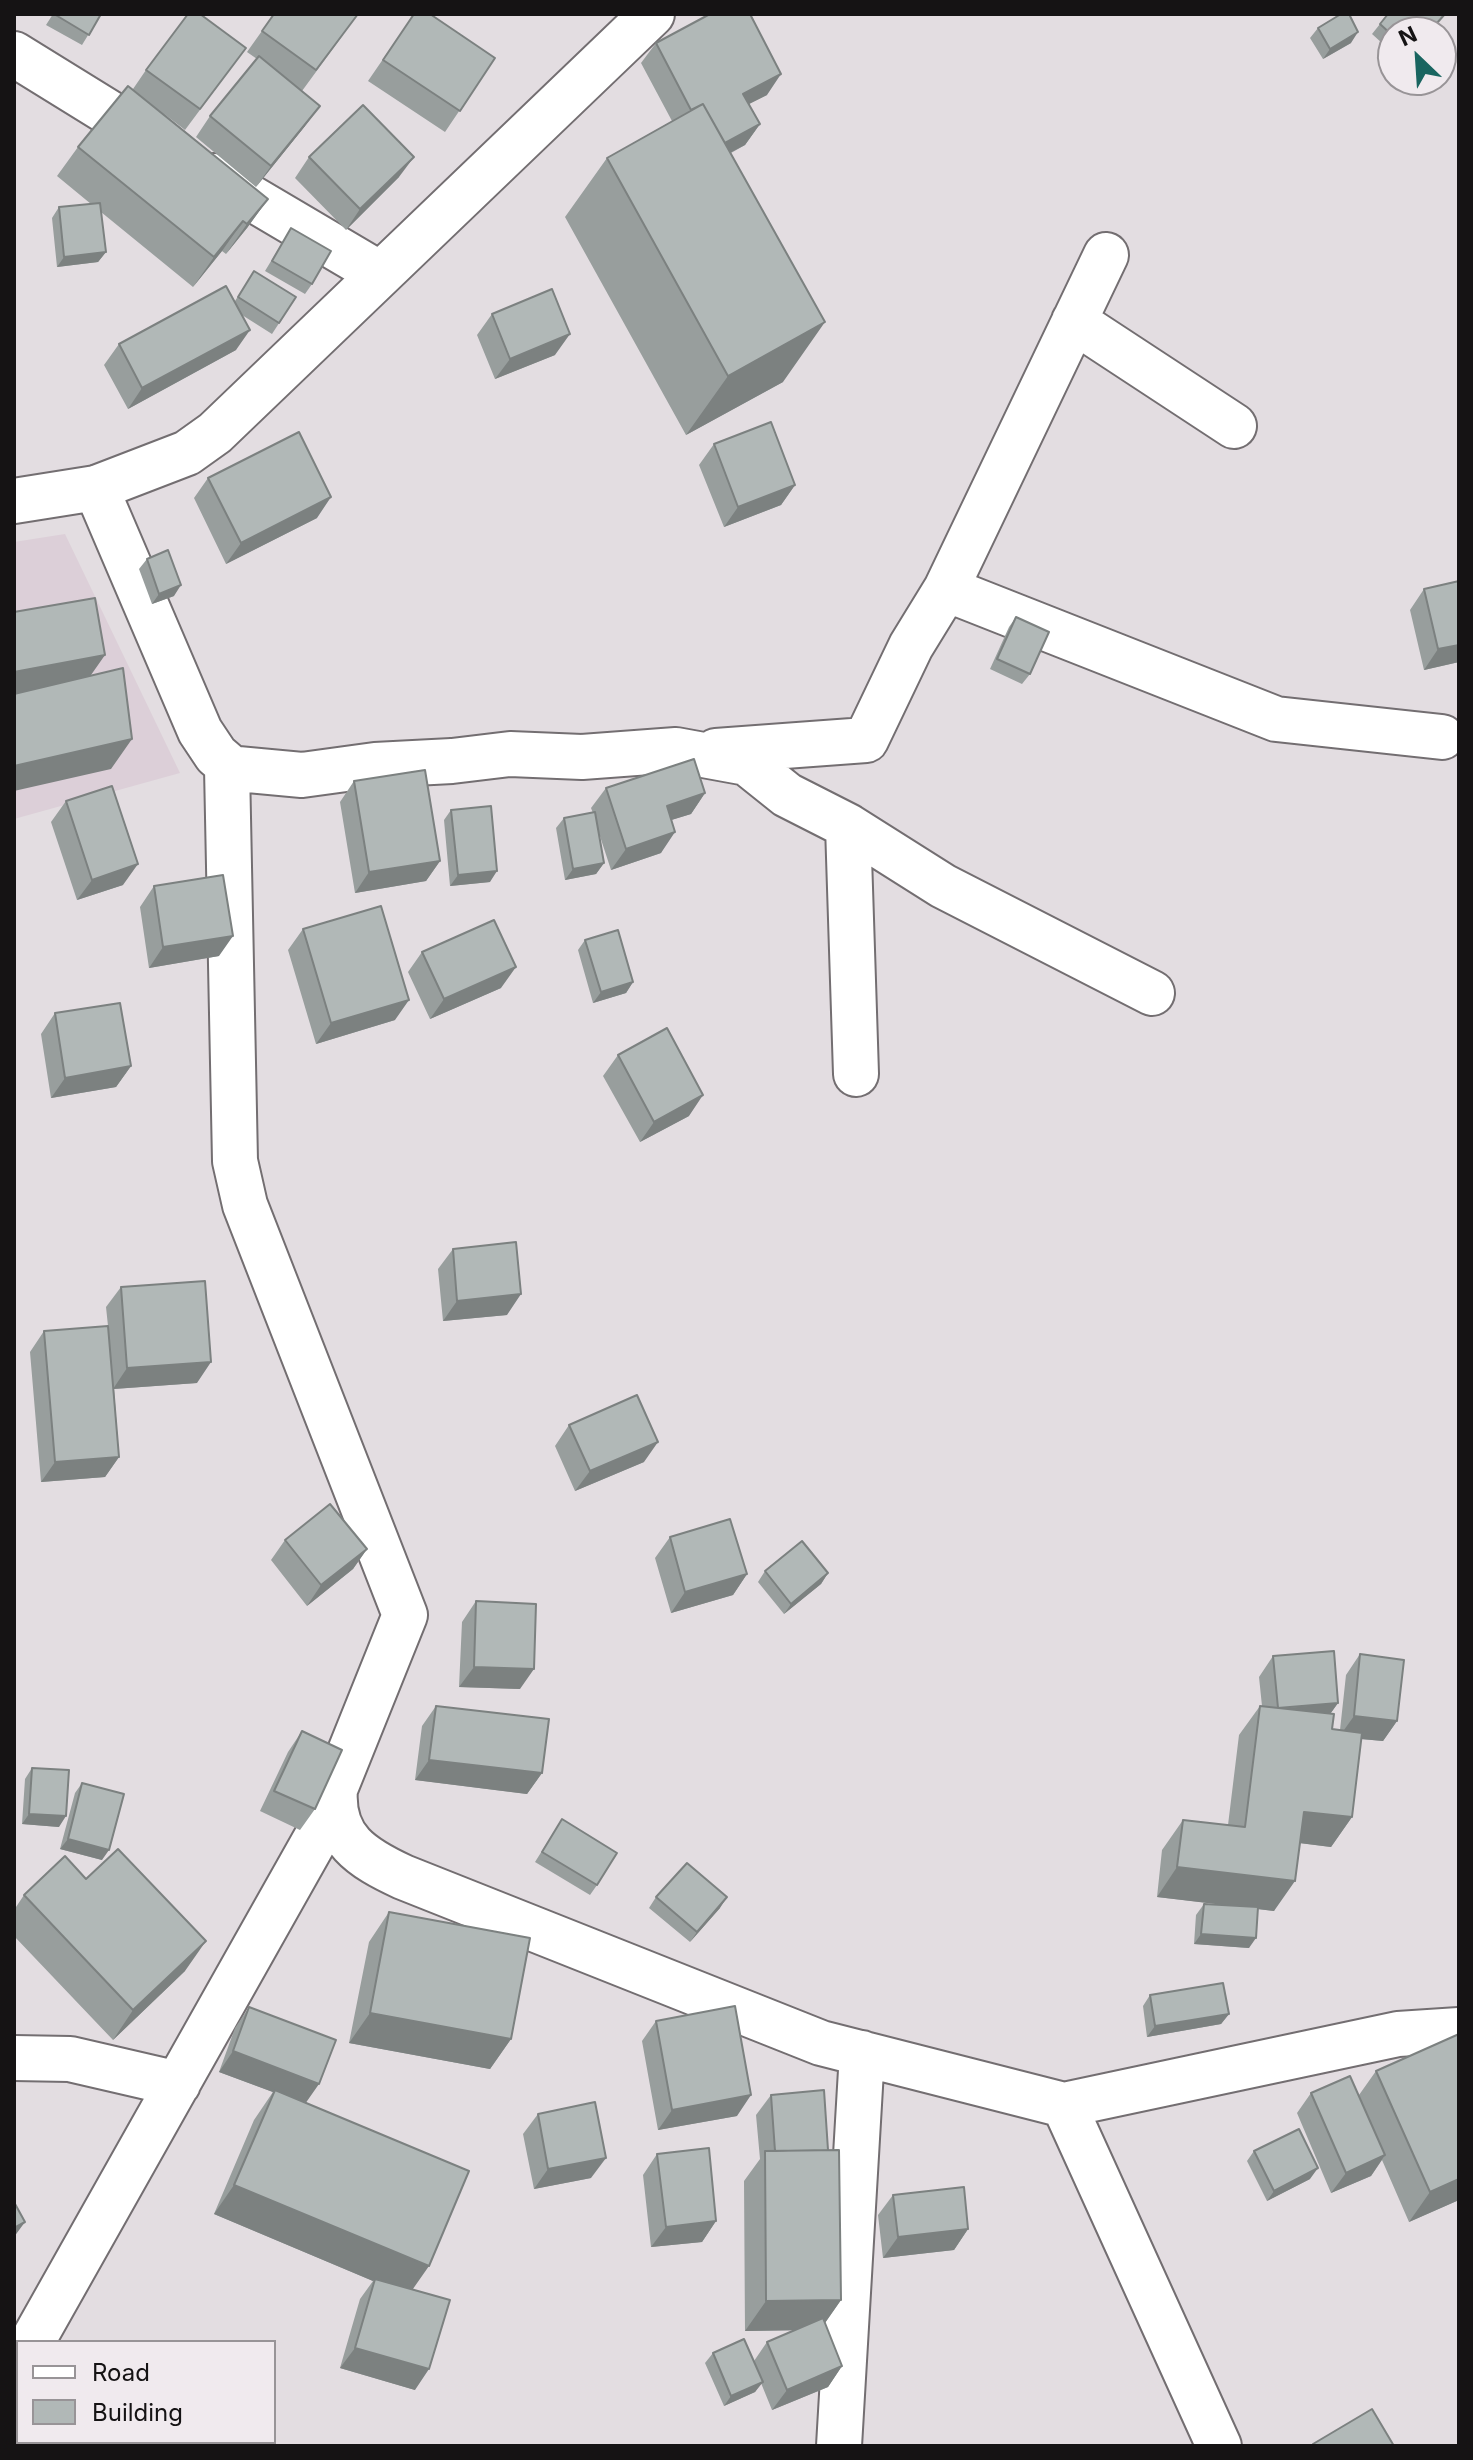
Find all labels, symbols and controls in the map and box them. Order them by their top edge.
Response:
north arrow [1377,16,1457,96]
text: N [1395,21,1421,51]
legend [16,2340,276,2444]
text: Road [92,2358,150,2387]
text: Building [92,2398,183,2427]

